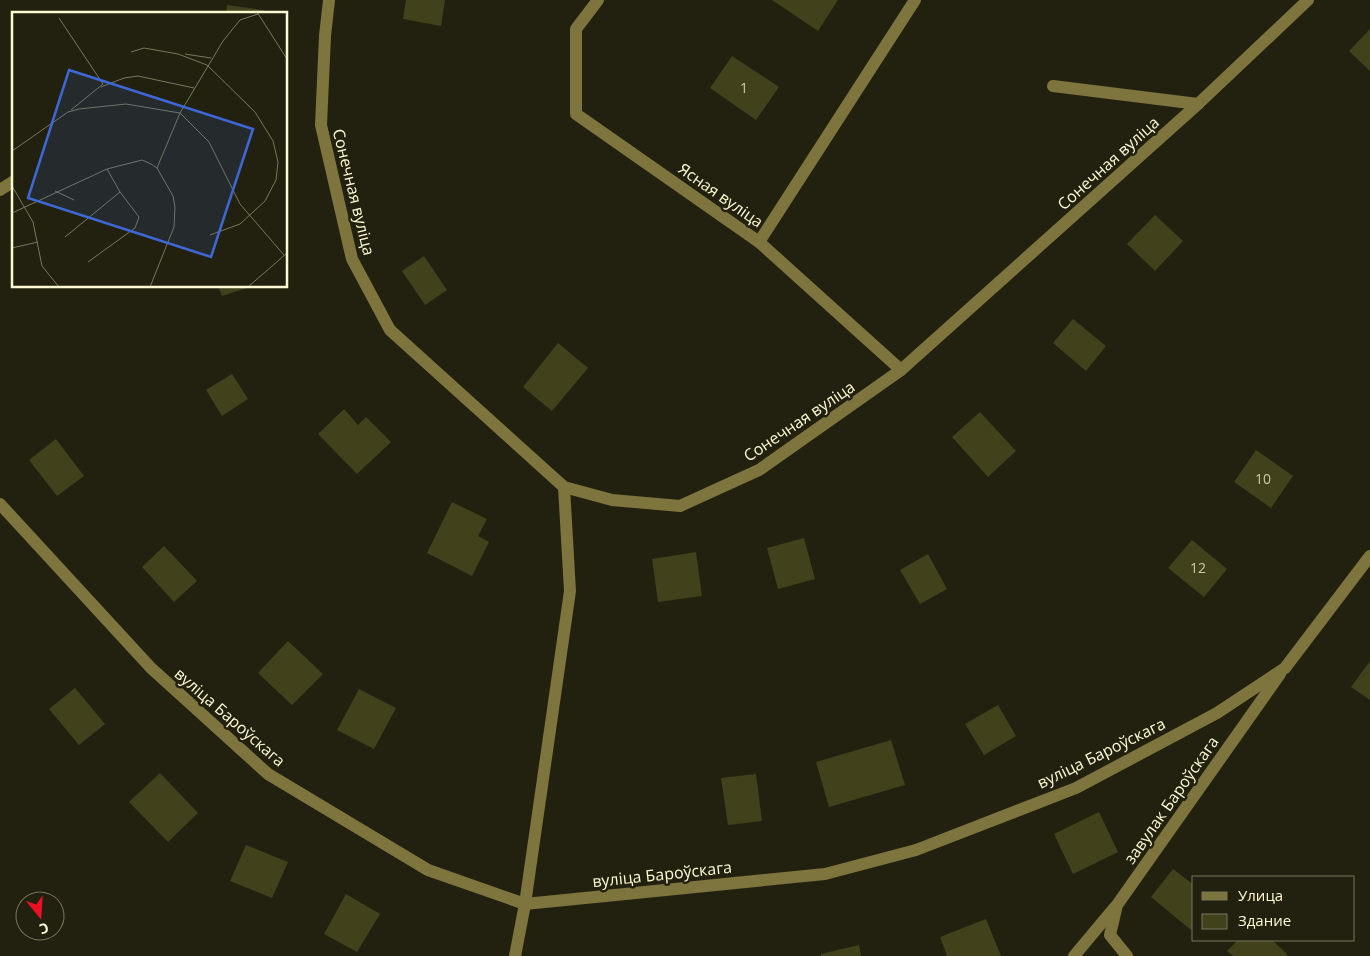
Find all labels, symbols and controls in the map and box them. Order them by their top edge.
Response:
inset map [12,12,288,288]
house number: 1 [740,78,748,97]
street label: Сонечная вуліца [1052,111,1164,215]
street label: Сонечная вуліца [328,126,380,258]
street label: Ясная вуліца [674,158,768,232]
street label: Сонечная вуліца [739,376,859,466]
house number: 10 [1255,469,1271,488]
house number: 12 [1190,558,1206,577]
street label: вуліца Бароўскага [170,663,290,771]
street label: вуліца Бароўскага [1033,712,1169,794]
street label: завулак Бароўскага [1119,732,1223,868]
street label: вуліца Бароўскага [591,856,733,892]
legend [1192,876,1355,941]
text: Улица [1238,885,1283,905]
north arrow [15,891,65,941]
text: Здание [1238,910,1291,930]
text: С [37,918,51,939]

